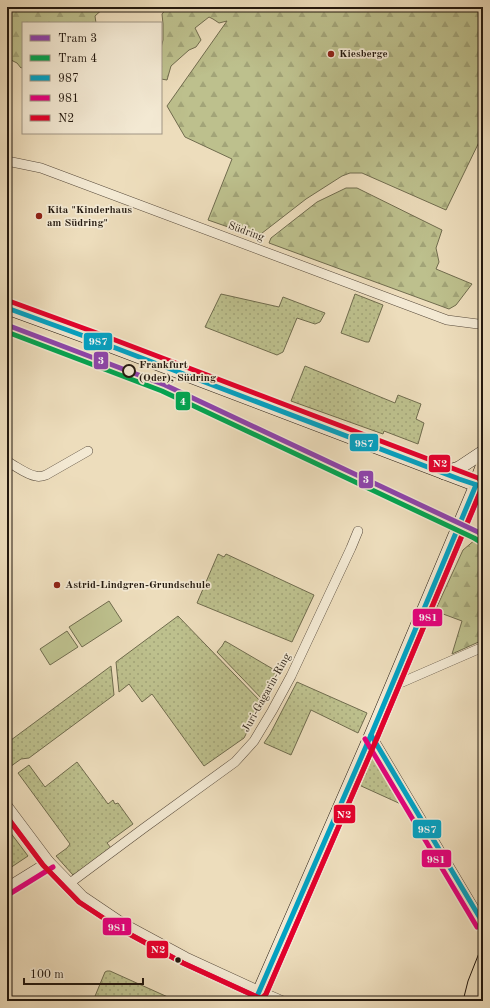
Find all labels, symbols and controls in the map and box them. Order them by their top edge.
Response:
legend [22,22,162,134]
text: Tram 3 [58,33,97,45]
marker: Kiesberge [326,49,336,59]
place label: Kiesberge [339,49,388,60]
text: Tram 4 [58,53,97,65]
text: 987 [58,73,79,85]
text: 981 [58,93,79,105]
text: N2 [58,113,74,125]
place label: Kita "Kinderhaus am Südring" [47,205,132,229]
marker: Kita "Kinderhaus am Südring" [34,211,44,221]
street label: Südring [226,220,266,244]
line badge: 987 [83,332,113,351]
text: 987 [88,337,108,348]
line badge: 3 [93,351,109,370]
text: 3 [98,356,104,367]
place label: Frankfurt (Oder), Südring [139,360,216,384]
marker: Frankfurt (Oder), Südring [122,364,136,378]
line badge: 4 [175,391,191,411]
text: 4 [180,397,186,408]
line badge: 987 [349,433,379,452]
text: 987 [354,439,374,450]
line badge: N2 [428,454,451,473]
text: N2 [433,459,447,470]
line badge: 3 [358,470,374,489]
text: 3 [363,475,369,486]
marker: Astrid-Lindgren-Grundschule [52,580,62,590]
place label: Astrid-Lindgren-Grundschule [65,580,210,591]
line badge: 981 [412,608,443,627]
text: 981 [418,613,438,624]
street label: Juri-Gagarin-Ring [241,652,293,734]
line badge: N2 [333,804,356,824]
text: N2 [337,810,351,821]
line badge: 987 [412,819,442,839]
text: 987 [417,825,437,836]
line badge: 981 [421,849,452,868]
text: 981 [426,855,446,866]
line badge: 981 [102,917,132,936]
text: 981 [107,923,127,934]
line badge: N2 [146,940,169,959]
text: N2 [151,945,165,956]
unlabelled marker [173,955,183,965]
scale bar [24,960,143,986]
text: 100 m [30,969,64,981]

